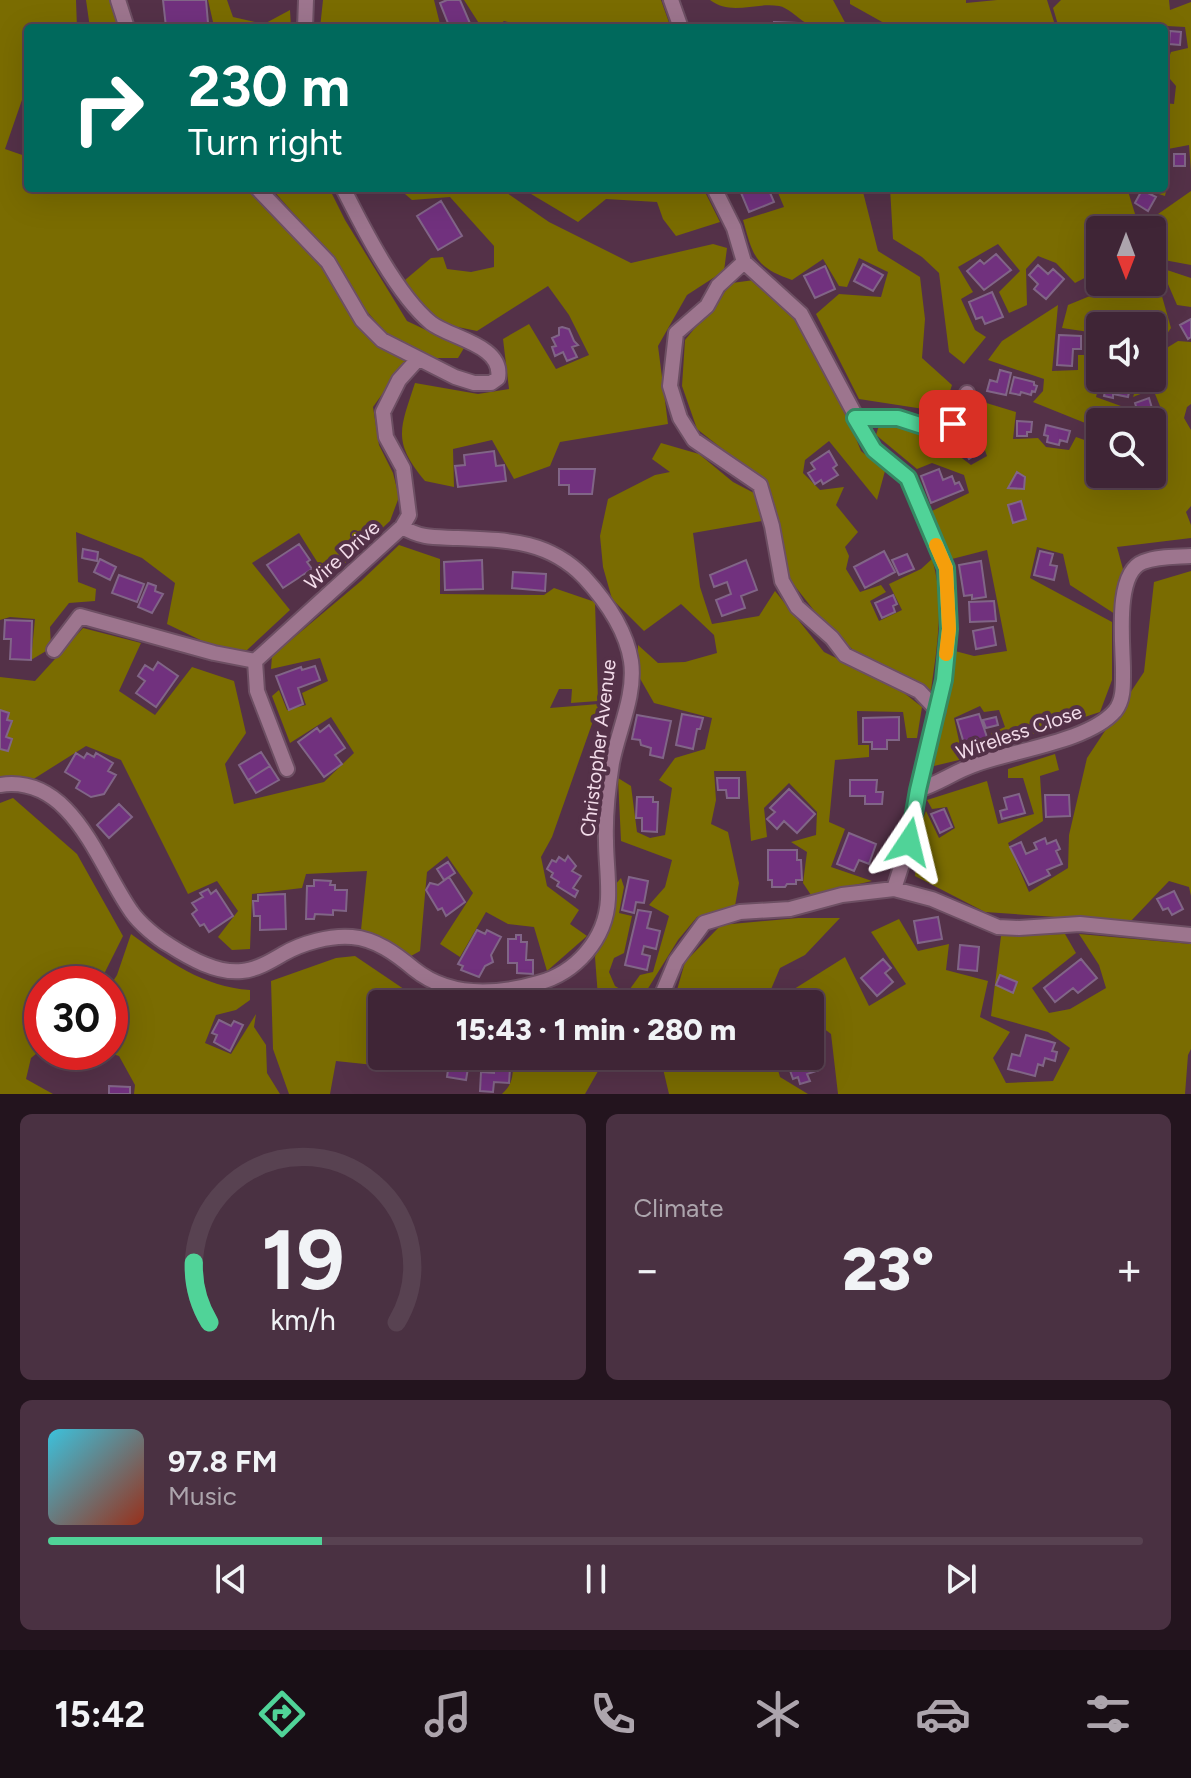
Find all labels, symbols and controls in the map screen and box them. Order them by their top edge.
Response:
text: 230 m [188,53,350,120]
icon: right [56,56,160,160]
text: Turn right [188,121,343,164]
north arrow [1086,216,1166,296]
map controls [1086,216,1166,488]
button: sound [1086,312,1166,392]
pin [919,390,987,458]
icon: arrive [931,402,975,446]
button: search [1086,408,1166,488]
street label: Wire Drive [300,515,385,595]
street label: Christopher Avenue [575,658,621,838]
street label: Wireless Close [953,699,1085,765]
position arrow [867,800,951,884]
speed limit sign: 30 [24,966,128,1070]
text: 15:43 · 1 min · 280 m [456,1011,736,1048]
text: Climate [634,1192,723,1224]
text: 19 [261,1210,344,1310]
text: 23° [842,1233,934,1305]
text: − [634,1243,661,1296]
text: + [1116,1243,1143,1296]
text: km/h [270,1303,335,1337]
text: 97.8 FM [168,1443,277,1480]
text: Music [168,1480,237,1512]
icon: previous [209,1557,253,1601]
icon: pause [574,1557,618,1601]
icon: next [939,1557,983,1601]
icon: directions [254,1686,310,1742]
icon: music [420,1686,476,1742]
icon: phone [585,1686,641,1742]
icon: climate [750,1686,806,1742]
icon: car [915,1686,971,1742]
icon: filters [1080,1686,1136,1742]
text: 15:42 [55,1693,145,1736]

